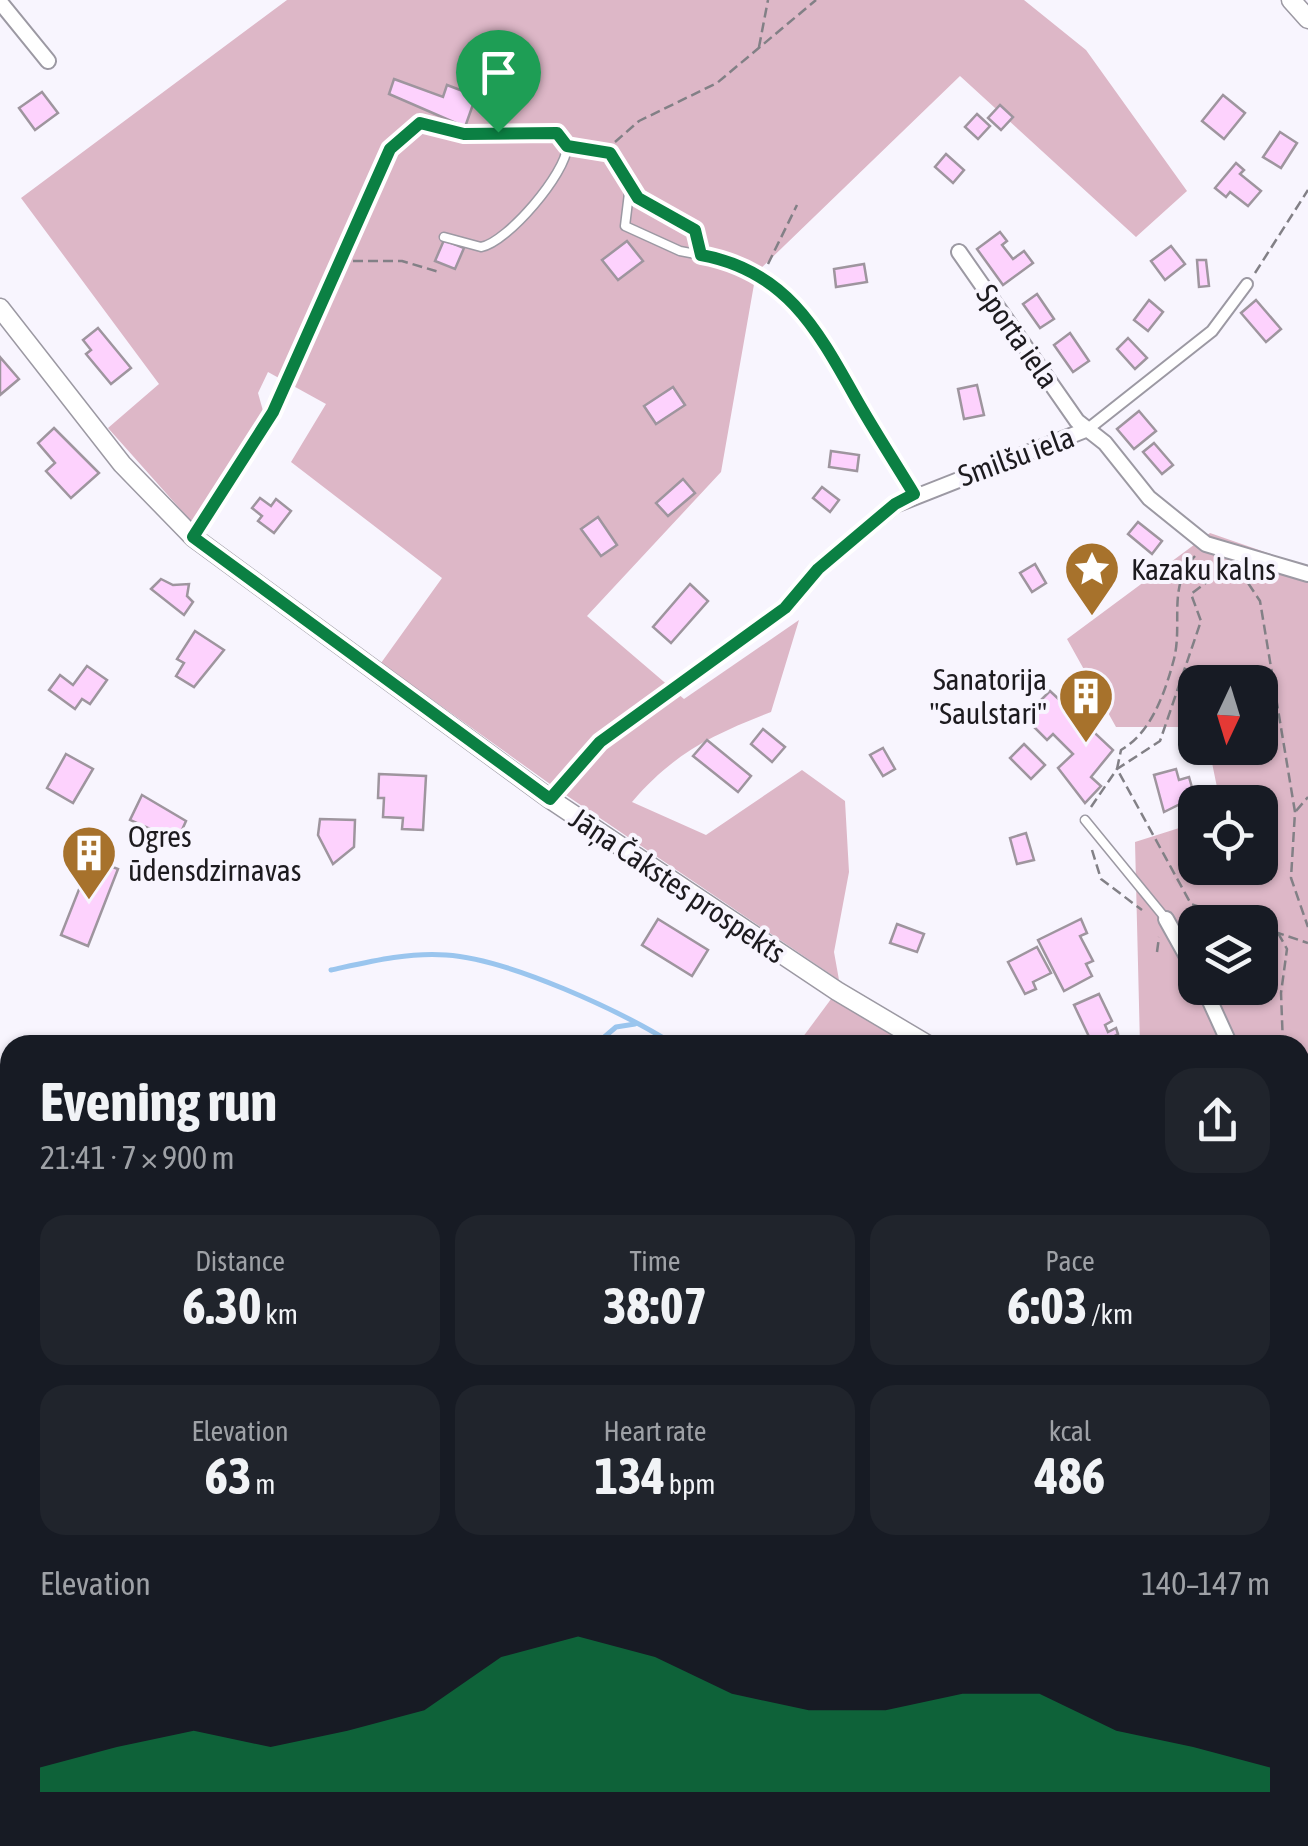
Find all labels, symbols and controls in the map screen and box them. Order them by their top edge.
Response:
pin [456,30,541,133]
icon: arrive [471,45,526,100]
street label: Sporta iela [970,278,1066,394]
street label: Smilšu iela [953,419,1079,493]
place icon: Kazaku kalns [1062,539,1122,618]
place label: Kazaku kalns [1131,552,1276,586]
place label: Sanatorija "Saulstari" [930,662,1047,730]
north arrow [1178,665,1278,765]
map controls [1178,665,1278,1005]
building icon: Sanatorija "Saulstari" [1056,666,1116,745]
button: locate [1178,785,1278,885]
street label: Jāņa Čakstes prospekts [563,800,792,970]
place label: Ogres ūdensdzirnavas [128,819,301,887]
building icon: Ogres ūdensdzirnavas [59,823,119,902]
button: layers [1178,905,1278,1005]
button: share [1165,1068,1270,1173]
text: Evening run [40,1070,277,1133]
text: 21:41 · 7 × 900 m [40,1139,234,1176]
text: Distance [195,1245,285,1277]
text: Time [629,1245,681,1277]
text: Pace [1045,1245,1095,1277]
text: 6.30 [182,1277,262,1335]
text: 38:07 [603,1277,707,1335]
text: 6:03 [1007,1277,1087,1335]
text: km [262,1298,298,1330]
text: /km [1087,1298,1133,1330]
text: Elevation [191,1415,289,1447]
text: Heart rate [603,1415,707,1447]
text: kcal [1049,1415,1091,1447]
text: 63 [205,1447,252,1505]
text: 134 [594,1447,665,1505]
text: 486 [1035,1447,1105,1505]
text: m [252,1468,276,1500]
text: bpm [665,1468,716,1500]
text: Elevation [40,1565,151,1602]
text: 140–147 m [1141,1565,1270,1602]

